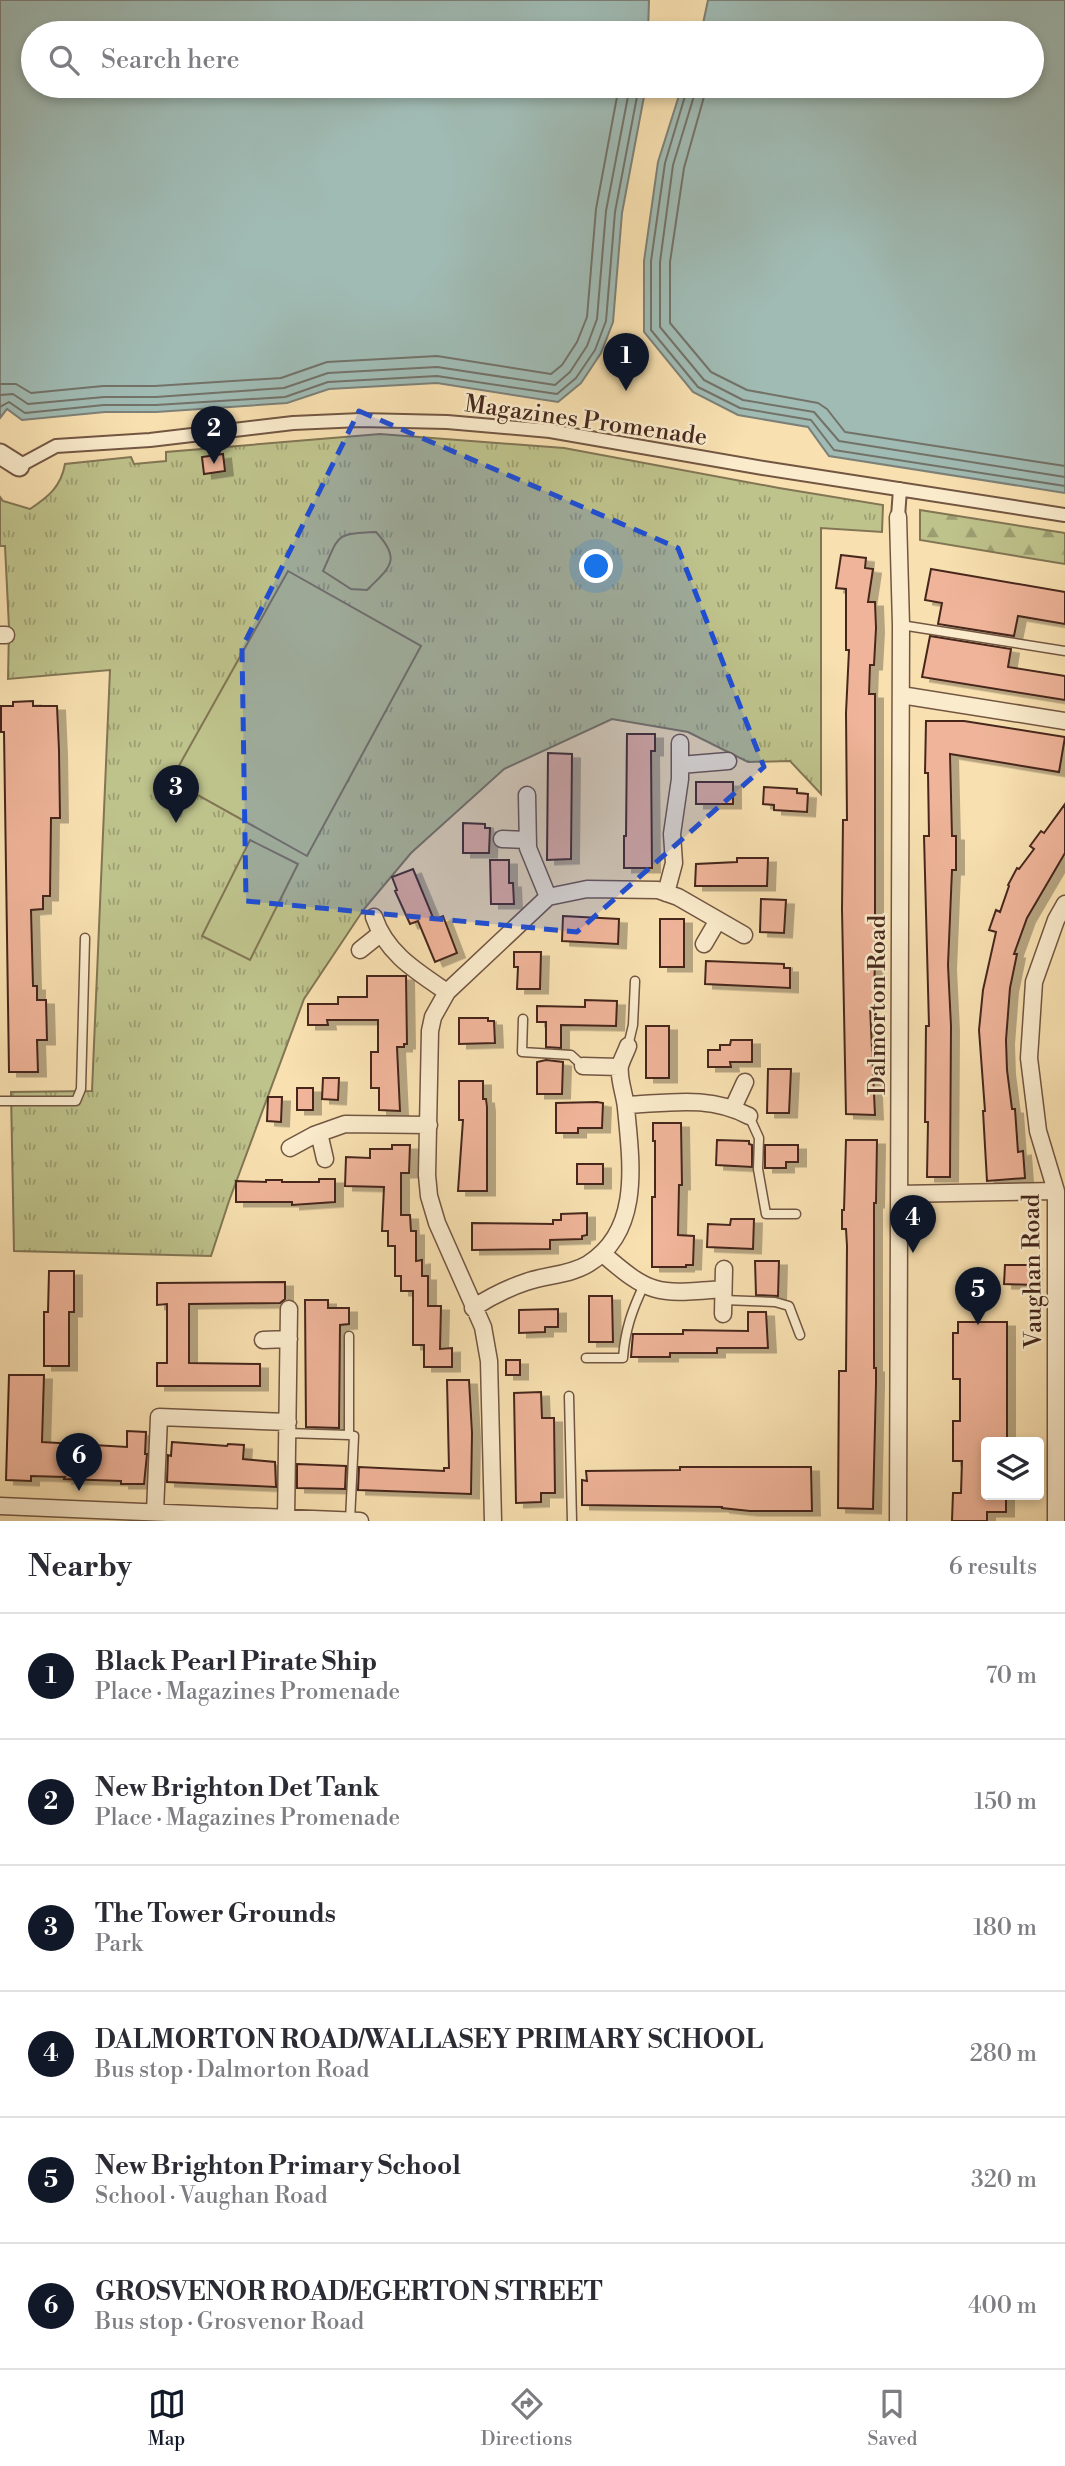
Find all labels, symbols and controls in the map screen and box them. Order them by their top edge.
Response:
search box [21,21,1044,98]
icon: search [45,41,83,79]
text: Search here [101,44,240,76]
pin: 1 [603,333,649,391]
street label: Magazines Promenade [463,389,709,453]
pin: 2 [191,406,237,464]
your location [579,549,613,583]
pin: 3 [153,765,199,823]
street label: Dalmorton Road [863,915,893,1095]
street label: Vaughan Road [1017,1193,1049,1350]
pin: 4 [890,1195,936,1253]
pin: 5 [955,1267,1001,1325]
pin: 6 [56,1433,102,1491]
map controls [981,1437,1044,1500]
button: layers [981,1437,1044,1500]
text: Nearby [28,1548,132,1586]
text: 6 results [949,1553,1037,1581]
text: Black Pearl Pirate Ship [95,1646,377,1678]
text: 1 [45,1662,57,1690]
text: 70 m [986,1662,1037,1690]
text: Place · Magazines Promenade [95,1678,400,1706]
text: New Brighton Det Tank [95,1772,379,1804]
text: 2 [44,1788,58,1816]
text: 150 m [974,1788,1037,1816]
text: Place · Magazines Promenade [95,1804,400,1832]
text: The Tower Grounds [95,1898,336,1930]
text: 3 [44,1914,58,1942]
text: 180 m [973,1914,1037,1942]
text: Park [95,1930,143,1958]
text: DALMORTON ROAD/WALLASEY PRIMARY SCHOOL [95,2024,763,2056]
text: 4 [43,2040,59,2068]
text: 280 m [970,2040,1037,2068]
text: Bus stop · Dalmorton Road [95,2056,369,2084]
text: New Brighton Primary School [95,2150,461,2182]
text: 5 [44,2166,58,2194]
text: 320 m [971,2166,1037,2194]
text: School · Vaughan Road [95,2182,328,2210]
text: GROSVENOR ROAD/EGERTON STREET [95,2276,602,2308]
text: 6 [44,2292,58,2320]
text: 400 m [968,2292,1037,2320]
text: Bus stop · Grosvenor Road [95,2308,364,2336]
tab: Map [148,2385,186,2451]
tab: Directions [481,2385,572,2451]
tab: Saved [868,2385,917,2451]

